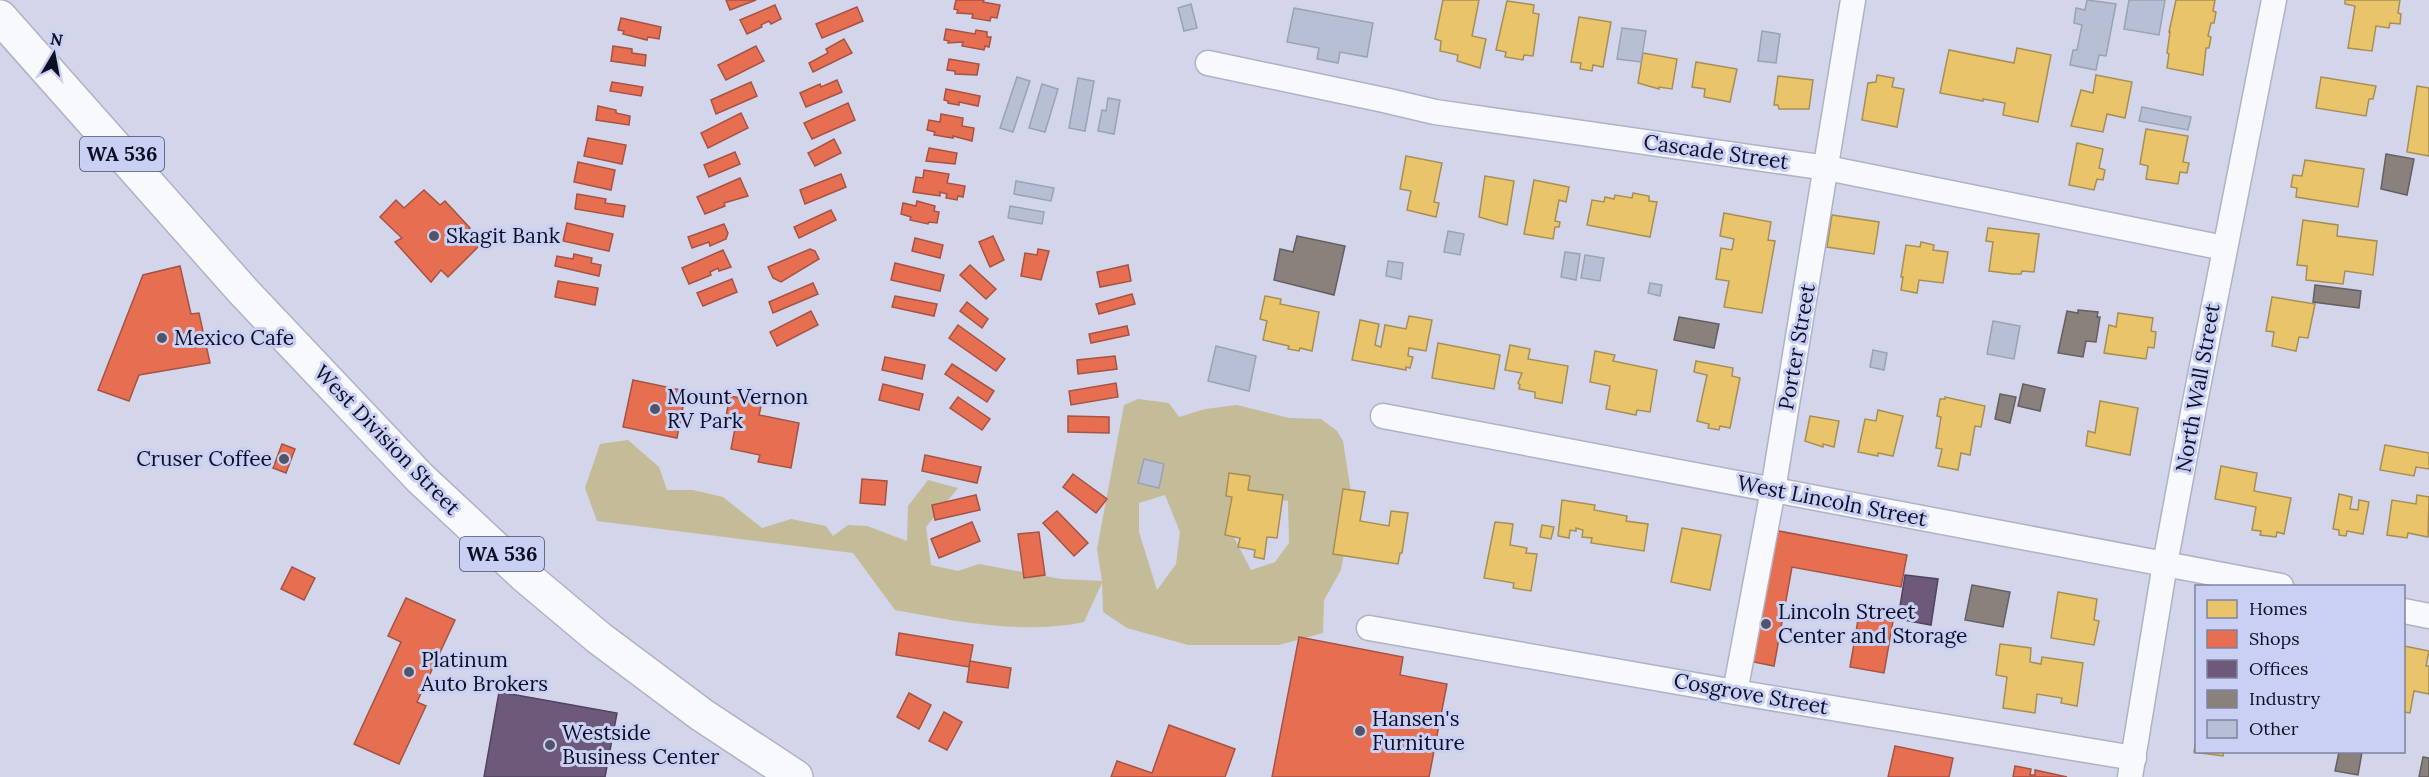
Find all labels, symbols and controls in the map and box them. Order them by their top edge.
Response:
north arrow [24,24,84,84]
text: N [49,28,64,50]
street label: Cascade Street [1642,128,1791,175]
road number: WA 536 [80,137,164,171]
place label: Skagit Bank [446,222,561,249]
marker: Skagit Bank [427,229,441,243]
street label: Porter Street [1772,281,1821,412]
street label: North Wall Street [2169,301,2226,474]
place label: Mexico Cafe [174,324,294,351]
marker: Mexico Cafe [155,331,169,345]
street label: West Division Street [309,359,467,521]
place label: Mount Vernon RV Park [667,383,809,434]
marker: Mount Vernon RV Park [648,402,662,416]
place label: Cruser Coffee [136,445,272,472]
marker: Cruser Coffee [277,452,291,466]
street label: West Lincoln Street [1735,469,1930,532]
road number: WA 536 [460,537,544,571]
legend [2195,585,2405,753]
text: Homes [2249,597,2307,620]
place label: Lincoln Street Center and Storage [1778,598,1967,649]
marker: Lincoln Street Center and Storage [1759,617,1773,631]
text: Shops [2249,627,2300,650]
place label: Platinum Auto Brokers [420,646,548,697]
text: Offices [2249,657,2308,680]
marker: Platinum Auto Brokers [402,665,416,679]
street label: Cosgrove Street [1672,667,1831,721]
text: Industry [2249,687,2321,710]
place label: Hansen's Furniture [1372,705,1465,756]
text: Other [2249,717,2299,740]
place label: Westside Business Center [562,719,719,770]
marker: Hansen's Furniture [1353,724,1367,738]
marker: Westside Business Center [543,738,557,752]

